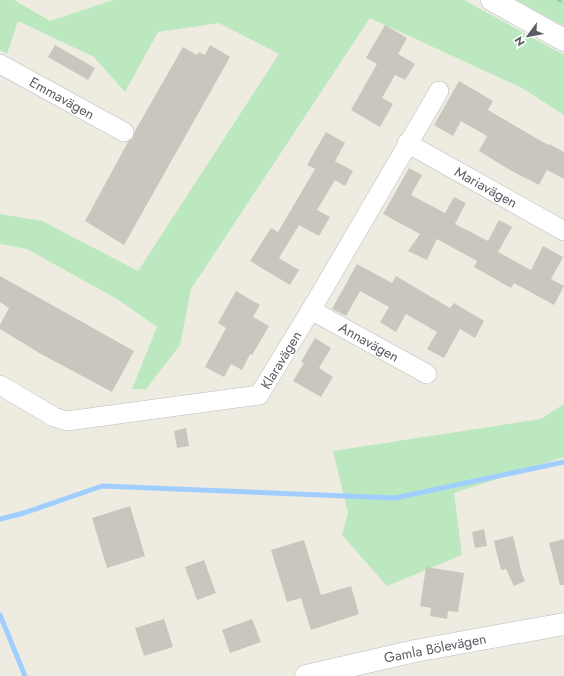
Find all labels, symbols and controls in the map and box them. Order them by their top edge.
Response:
north arrow [508,16,548,56]
text: N [510,33,529,49]
street label: Emmavägen [26,72,98,124]
street label: Mariavägen [451,162,521,212]
street label: Annavägen [335,317,403,367]
street label: Klaravägen [256,327,306,393]
street label: Gamla Bölevägen [382,628,488,668]

